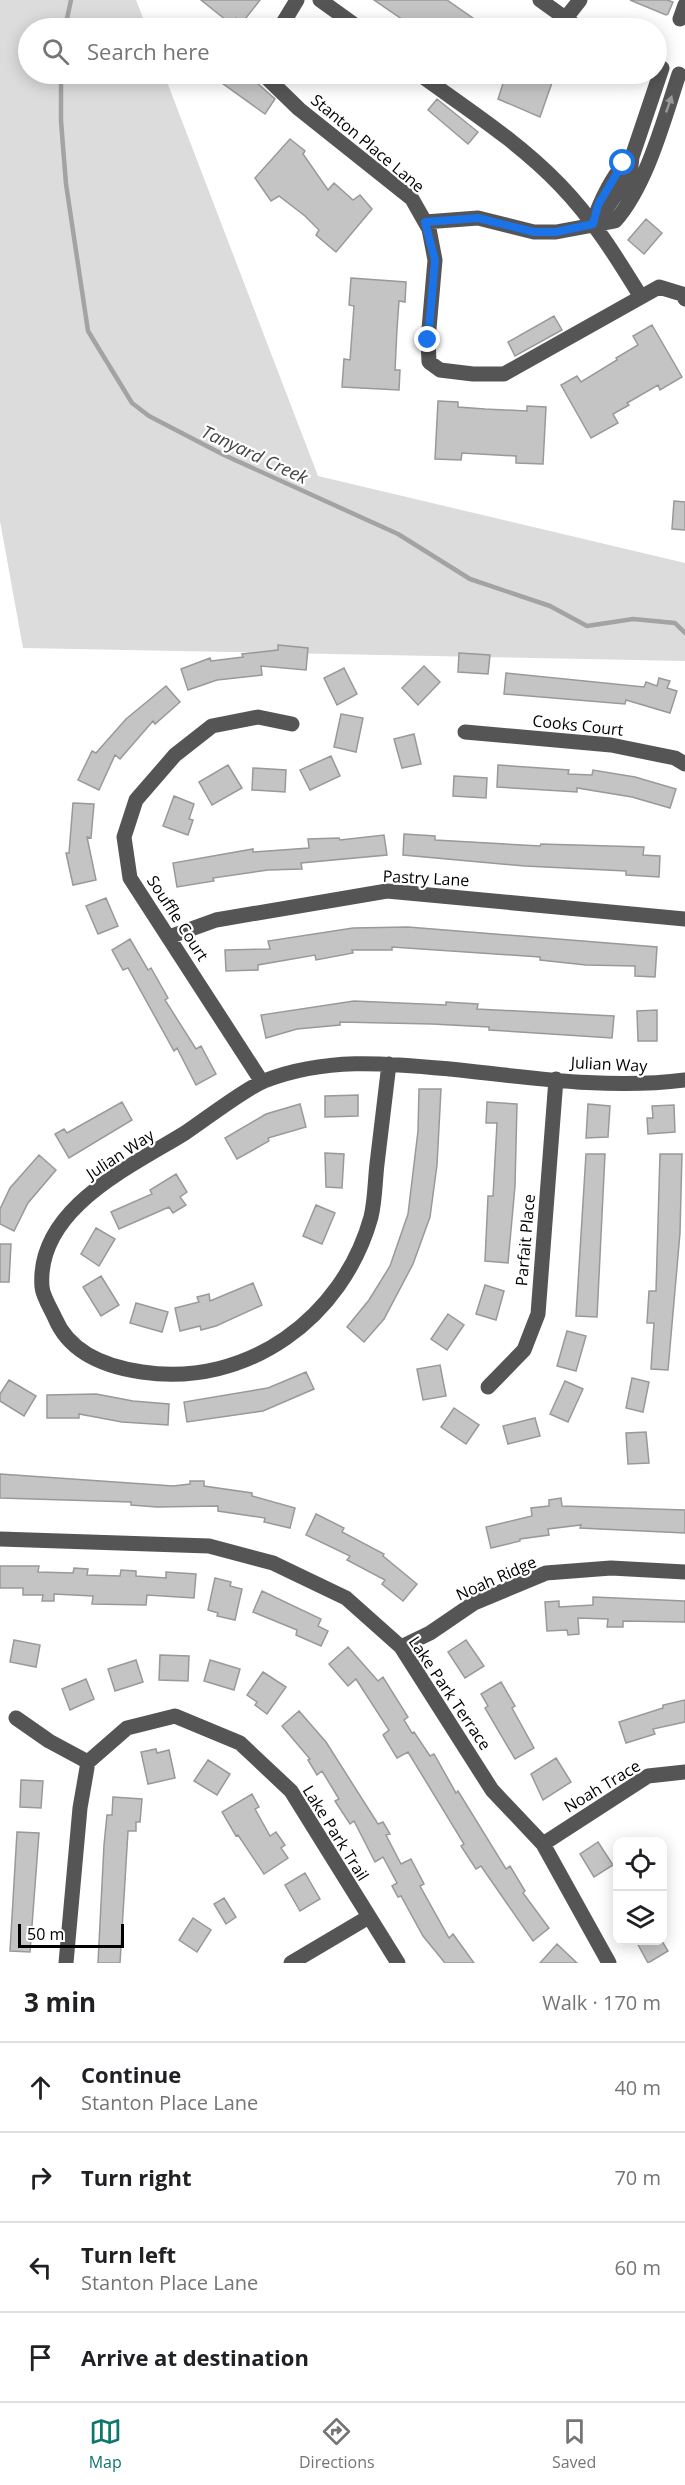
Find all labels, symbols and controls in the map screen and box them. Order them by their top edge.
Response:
search box [18,18,667,84]
icon: search [39,35,72,68]
text: Search here [87,36,210,66]
street label: Stanton Place Lane [307,89,429,197]
one-way arrow [665,95,674,113]
route start [609,149,635,175]
route end [414,326,440,352]
water label: Tanyard Creek [198,419,313,490]
street label: Cooks Court [531,709,625,741]
street label: Pastry Lane [382,865,470,891]
street label: Souffle Court [142,871,214,965]
street label: Julian Way [568,1051,649,1077]
street label: Julian Way [80,1123,159,1185]
street label: Parfait Place [510,1193,540,1287]
street label: Noah Ridge [452,1550,540,1606]
street label: Lake Park Terrace [404,1632,496,1754]
street label: Noah Trace [560,1755,644,1817]
street label: Lake Park Trail [298,1781,374,1885]
map controls [613,1837,667,1945]
button: locate [613,1837,667,1891]
button: layers [613,1891,667,1945]
scale bar [18,1921,124,1948]
text: 50 m [27,1923,64,1945]
text: 3 min [24,1984,96,2020]
text: Walk · 170 m [542,1989,661,2016]
text: Continue [81,2059,181,2089]
icon: ahead [24,2071,57,2104]
text: 40 m [614,2074,661,2101]
text: Stanton Place Lane [81,2089,258,2116]
icon: right [24,2161,57,2194]
text: Turn right [81,2162,192,2192]
text: 70 m [614,2164,661,2191]
text: Turn left [81,2239,176,2269]
icon: left [24,2251,57,2284]
text: 60 m [614,2254,661,2281]
text: Stanton Place Lane [81,2269,258,2296]
icon: arrive [24,2341,57,2374]
text: Arrive at destination [81,2342,309,2372]
tab: Map [89,2415,122,2473]
tab: Directions [299,2415,375,2473]
tab: Saved [552,2415,596,2473]

